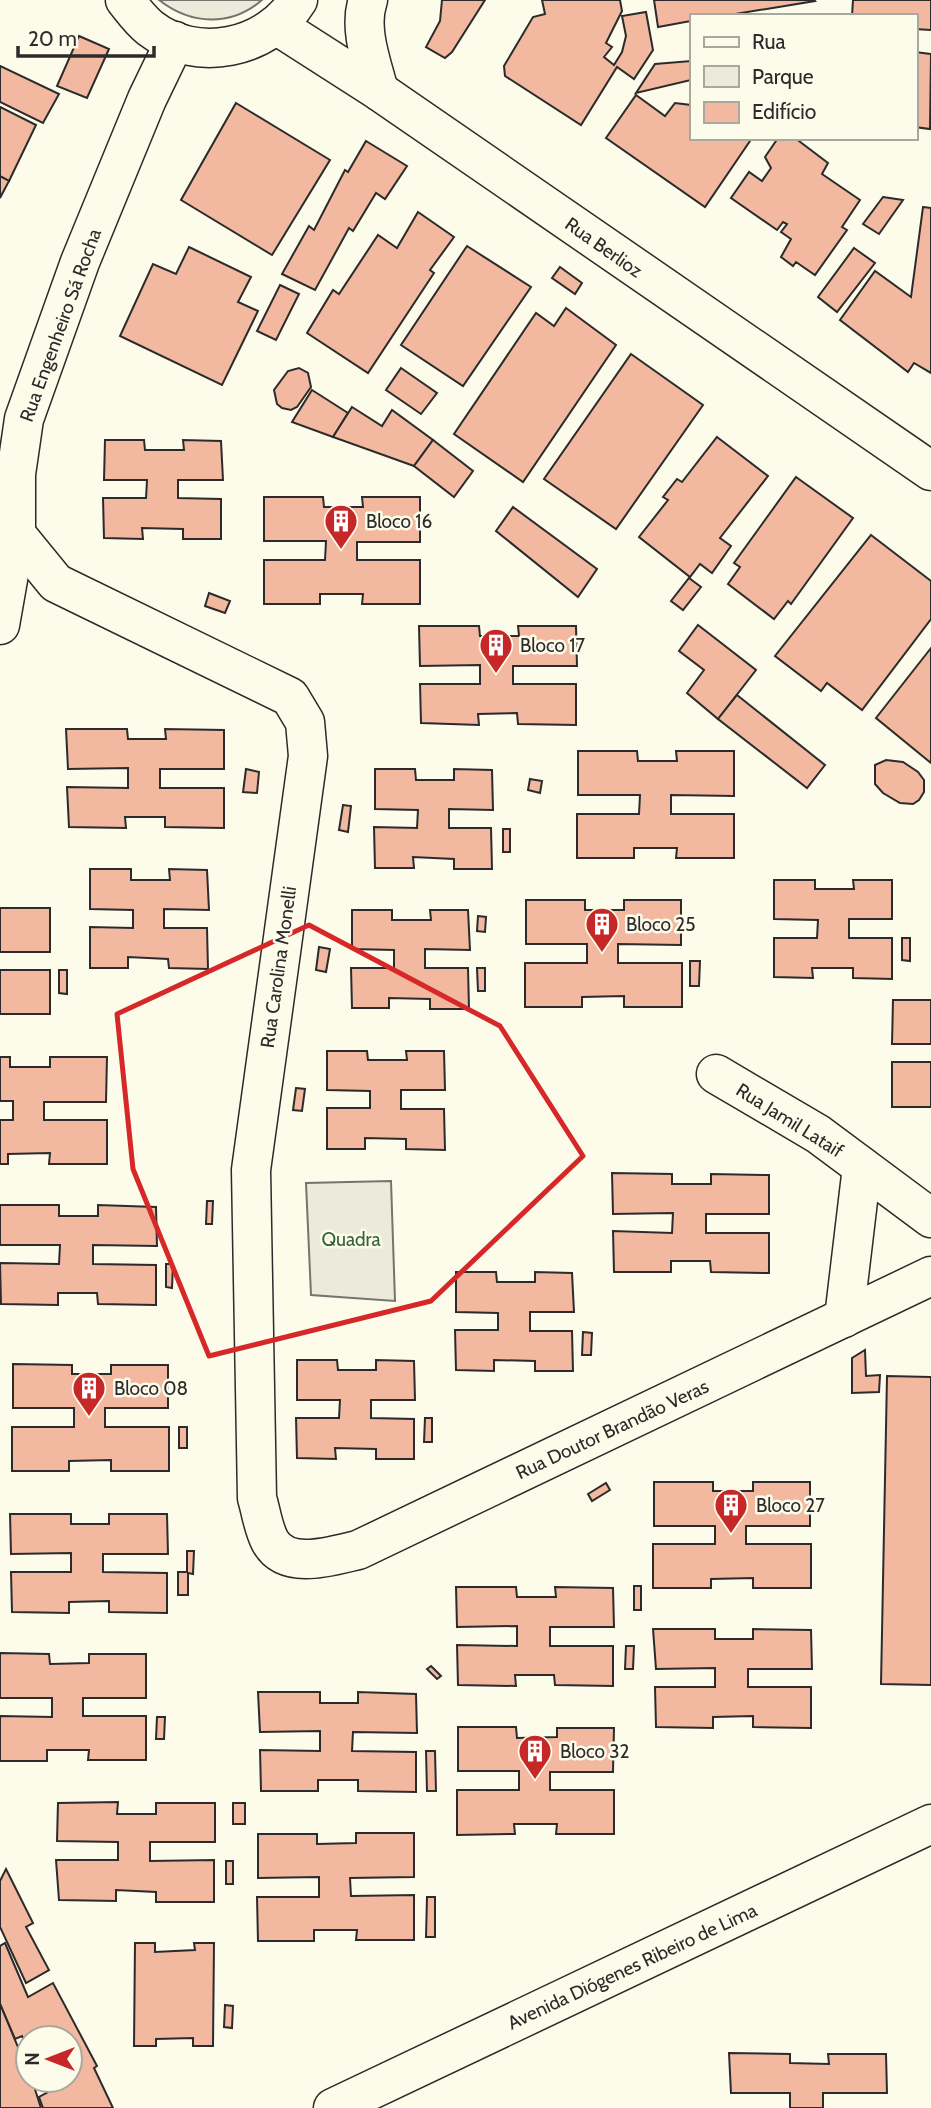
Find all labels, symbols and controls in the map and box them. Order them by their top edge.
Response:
scale bar [18,14,154,58]
legend [690,14,917,140]
text: 20 m [28,26,77,51]
text: Rua [752,29,786,54]
text: Parque [752,64,814,89]
text: Edifício [752,99,816,124]
street label: Rua Berlioz [561,212,647,282]
street label: Rua Engenheiro Sá Rocha [15,225,106,425]
building icon: Bloco 16 [322,502,360,551]
place label: Bloco 16 [366,510,432,533]
building icon: Bloco 17 [477,626,515,675]
place label: Bloco 17 [520,634,585,657]
street label: Rua Carolina Monelli [256,885,301,1049]
building icon: Bloco 25 [583,905,621,954]
place label: Bloco 25 [626,913,696,936]
street label: Rua Jamil Lataif [732,1078,848,1163]
park label: Quadra [321,1228,381,1251]
building icon: Bloco 08 [70,1369,108,1418]
street label: Rua Doutor Brandão Veras [512,1375,712,1484]
place label: Bloco 08 [114,1377,188,1400]
building icon: Bloco 27 [712,1486,750,1535]
place label: Bloco 27 [756,1494,825,1517]
building icon: Bloco 32 [516,1732,554,1781]
place label: Bloco 32 [560,1740,630,1763]
street label: Avenida Diógenes Ribeiro de Lima [504,1898,761,2034]
north arrow [14,2024,84,2094]
text: N [21,2052,44,2066]

